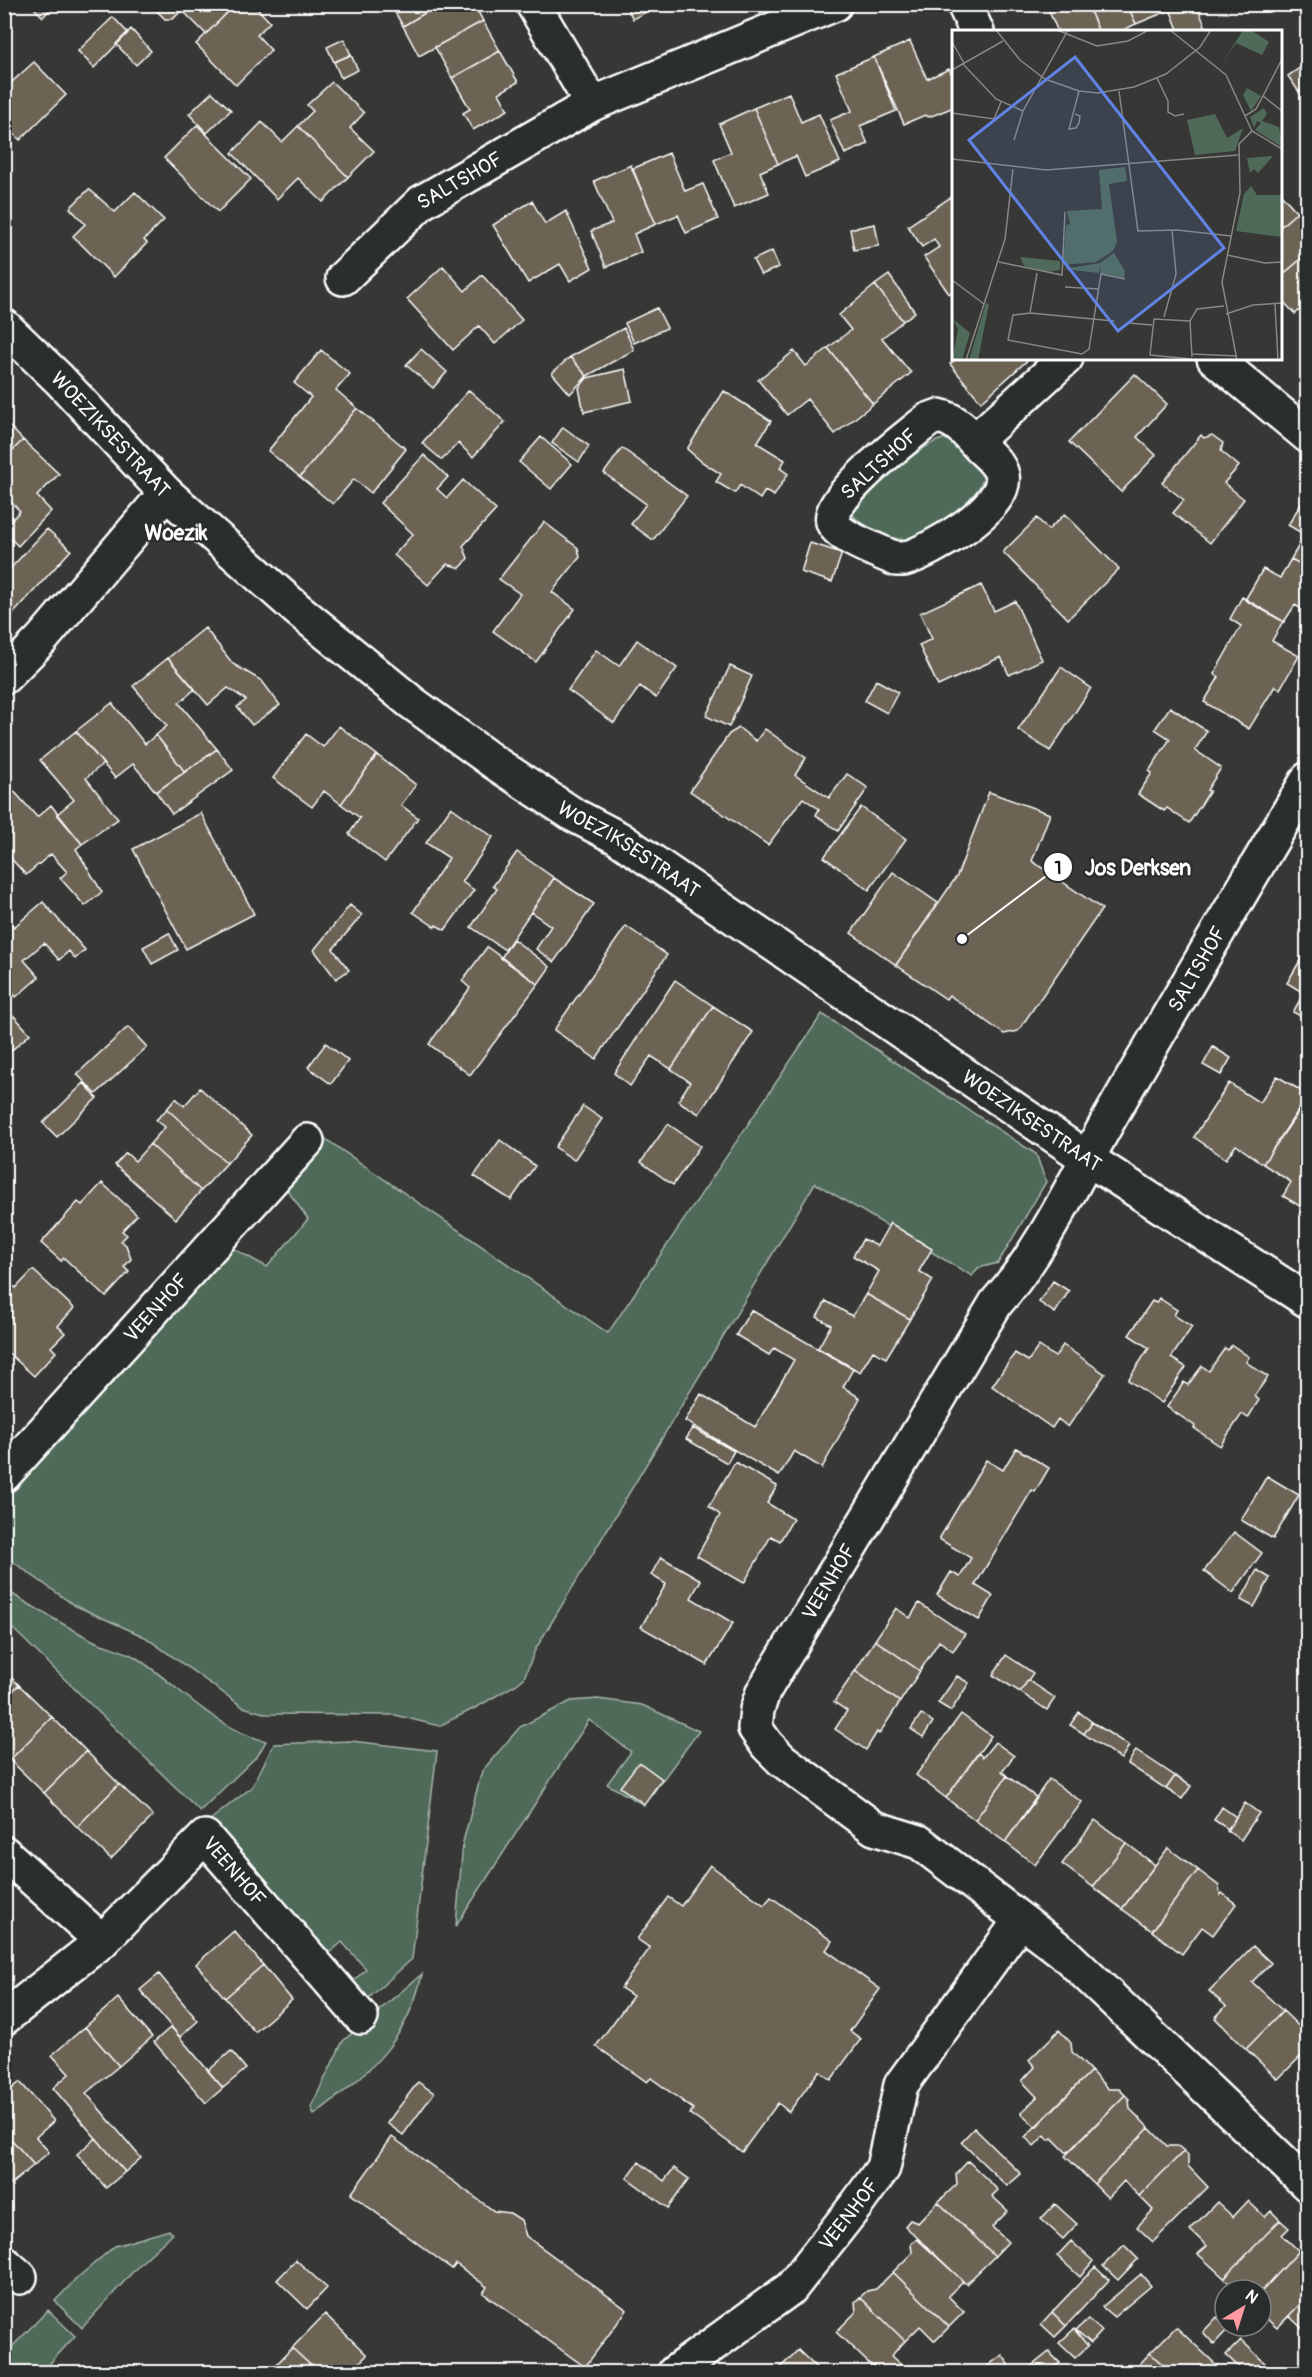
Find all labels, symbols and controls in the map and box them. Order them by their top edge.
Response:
inset map [952,30,1282,360]
street label: SALTSHOF [412,146,507,215]
street label: WOEZIKSESTRAAT [46,366,176,502]
street label: SALTSHOF [836,423,922,505]
district label: Woezik [145,520,208,547]
street label: WOEZIKSESTRAAT [553,795,705,903]
callout: Jos Derksen [1043,848,1203,887]
text: Jos Derksen [1085,855,1191,882]
text: 1 [1054,857,1062,880]
street label: SALTSHOF [1163,922,1231,1016]
street label: WOEZIKSESTRAAT [957,1064,1106,1177]
street label: VEENHOF [118,1268,193,1347]
street label: VEENHOF [797,1540,861,1624]
street label: VEENHOF [197,1831,271,1911]
street label: VEENHOF [813,2173,884,2255]
north arrow [1213,2278,1273,2338]
text: N [1241,2286,1262,2308]

